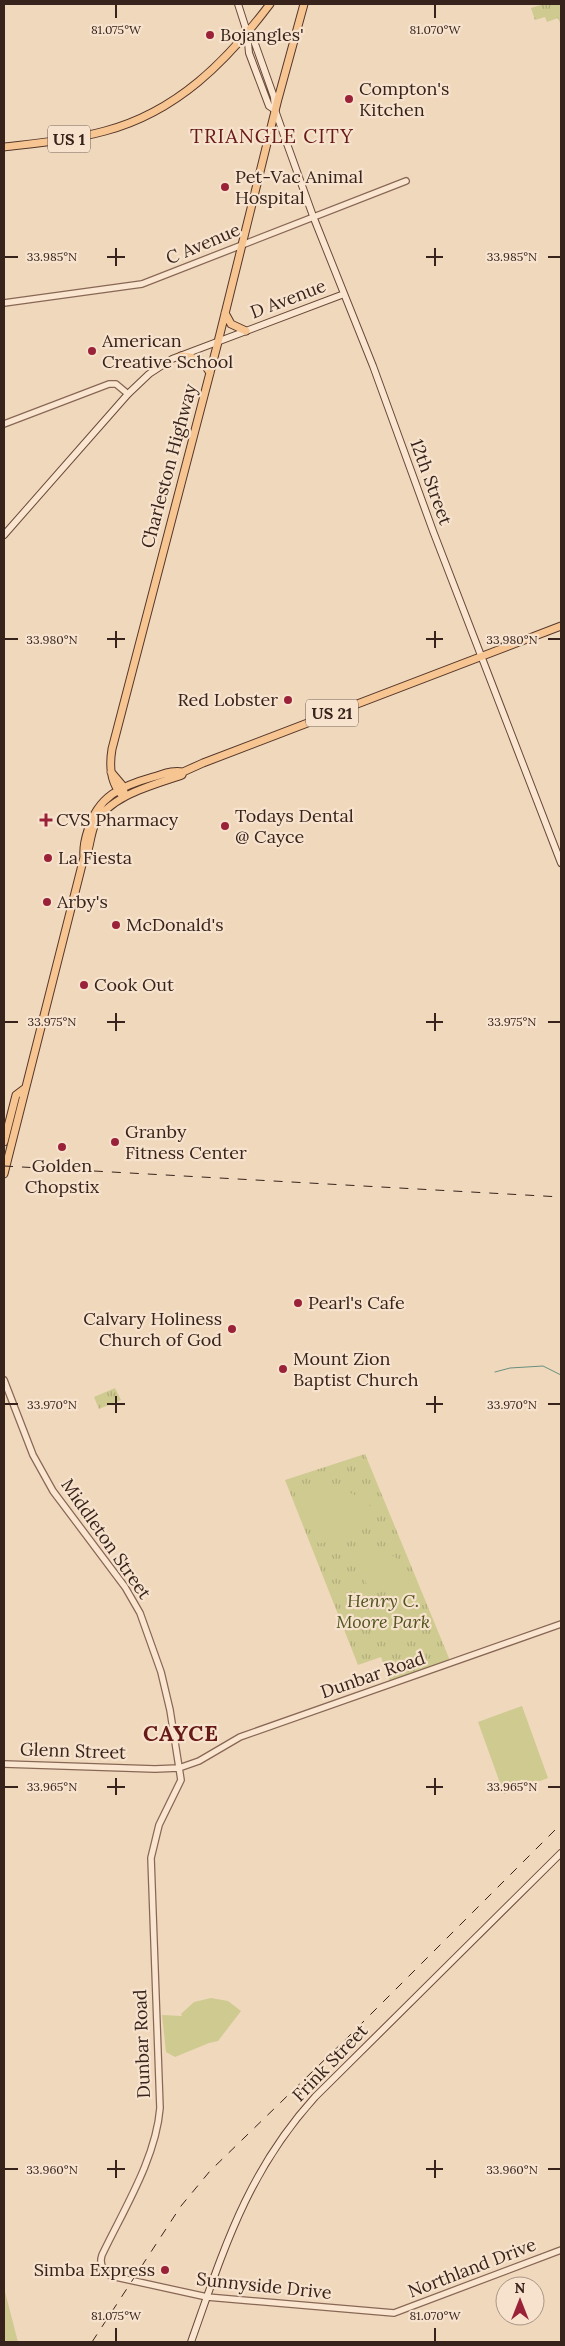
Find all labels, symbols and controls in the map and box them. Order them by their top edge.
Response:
text: 81.075°W [91,22,142,37]
text: 81.070°W [410,22,461,37]
place label: Bojangles' [220,23,304,46]
marker: Bojangles' [204,29,216,41]
place label: Compton's Kitchen [359,77,449,121]
marker: Compton's Kitchen [343,93,355,105]
district label: TRIANGLE CITY [190,123,354,148]
road number: US 1 [48,126,90,152]
place label: Pet-Vac Animal Hospital [235,165,363,209]
marker: Pet-Vac Animal Hospital [219,181,231,193]
street label: C Avenue [162,218,244,269]
text: 33.985°N [27,249,77,264]
text: 33.985°N [487,249,537,264]
street label: D Avenue [247,274,329,323]
place label: American Creative School [101,329,233,373]
marker: American Creative School [86,345,98,357]
street label: Charleston Highway [135,381,202,551]
street label: 12th Street [405,436,458,528]
text: 33.980°N [26,632,78,647]
text: 33.980°N [486,632,538,647]
place label: Red Lobster [177,688,278,711]
marker: Red Lobster [282,694,294,706]
road number: US 21 [306,700,358,726]
place label: Todays Dental @ Cayce [235,804,354,848]
place label: CVS Pharmacy [56,808,179,831]
marker: CVS Pharmacy [40,814,52,826]
marker: Todays Dental @ Cayce [219,820,231,832]
place label: La Fiesta [58,846,132,869]
marker: La Fiesta [42,852,54,864]
place label: Arby's [56,890,108,913]
marker: Arby's [41,896,53,908]
place label: McDonald's [126,913,224,936]
marker: McDonald's [110,919,122,931]
place label: Cook Out [94,973,174,996]
marker: Cook Out [78,979,90,991]
text: 33.975°N [27,1014,77,1029]
text: 33.975°N [487,1014,537,1029]
place label: Granby Fitness Center [125,1120,247,1164]
marker: Granby Fitness Center [109,1136,121,1148]
marker: Golden Chopstix [56,1141,68,1153]
place label: Golden Chopstix [25,1154,100,1198]
place label: Pearl's Cafe [308,1291,405,1314]
marker: Pearl's Cafe [292,1297,304,1309]
place label: Calvary Holiness Church of God [83,1307,222,1351]
marker: Calvary Holiness Church of God [226,1323,238,1335]
place label: Mount Zion Baptist Church [293,1347,419,1391]
marker: Mount Zion Baptist Church [277,1363,289,1375]
text: 33.970°N [27,1397,77,1412]
text: 33.970°N [487,1397,537,1412]
street label: Middleton Street [56,1474,157,1603]
park label: Henry C. Moore Park [336,1589,430,1633]
street label: Dunbar Road [317,1646,428,1703]
district label: CAYCE [143,1719,219,1747]
street label: Glenn Street [20,1737,126,1764]
text: 33.965°N [27,1779,77,1794]
text: 33.965°N [487,1779,537,1794]
street label: Dunbar Road [128,1989,155,2099]
street label: Frink Street [287,2019,372,2106]
text: 33.960°N [26,2162,78,2177]
text: 33.960°N [486,2162,538,2177]
street label: Northland Drive [405,2234,539,2302]
place label: Simba Express [34,2258,155,2281]
marker: Simba Express [159,2264,171,2276]
street label: Sunnyside Drive [195,2267,333,2304]
north arrow [495,2276,545,2326]
text: 81.075°W [91,2308,142,2323]
text: 81.070°W [410,2308,461,2323]

